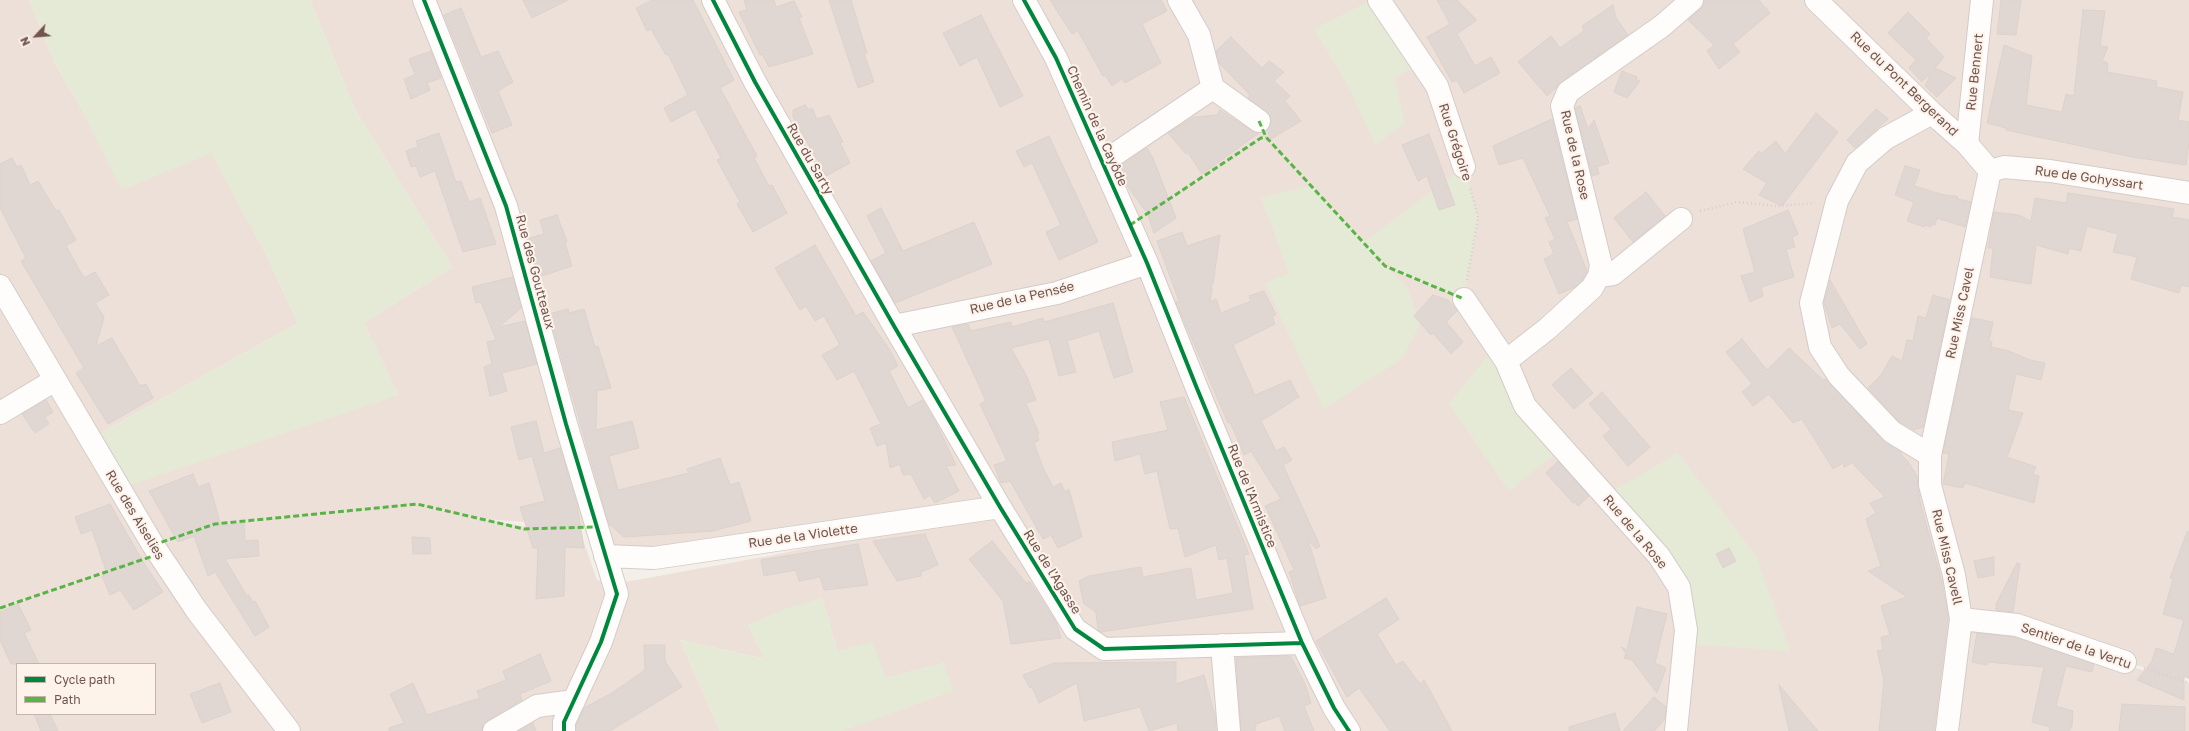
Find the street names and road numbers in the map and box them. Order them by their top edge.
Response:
street label: Rue du Pont Bergerand [1847,28,1961,140]
street label: Rue Bennert [1963,33,1987,111]
street label: Chemin de la Cayôde [1063,63,1131,189]
street label: Rue Grégoire [1435,101,1475,183]
street label: Rue de la Rose [1557,109,1593,201]
street label: Rue du Sarty [783,120,837,198]
street label: Rue de Gohyssart [2034,163,2144,193]
street label: Rue des Goutteaux [512,213,558,331]
street label: Rue Miss Cavel [1943,266,1977,360]
street label: Rue de la Pensée [968,278,1076,318]
street label: Rue de l'Armistice [1224,442,1280,550]
street label: Rue des Aiselies [102,467,168,563]
street label: Rue de la Rose [1600,492,1670,572]
street label: Rue Miss Cavell [1928,508,1966,606]
street label: Rue de la Violette [747,521,859,551]
street label: Rue de l'Agasse [1020,527,1084,617]
street label: Sentier de la Vertu [2019,620,2133,672]

